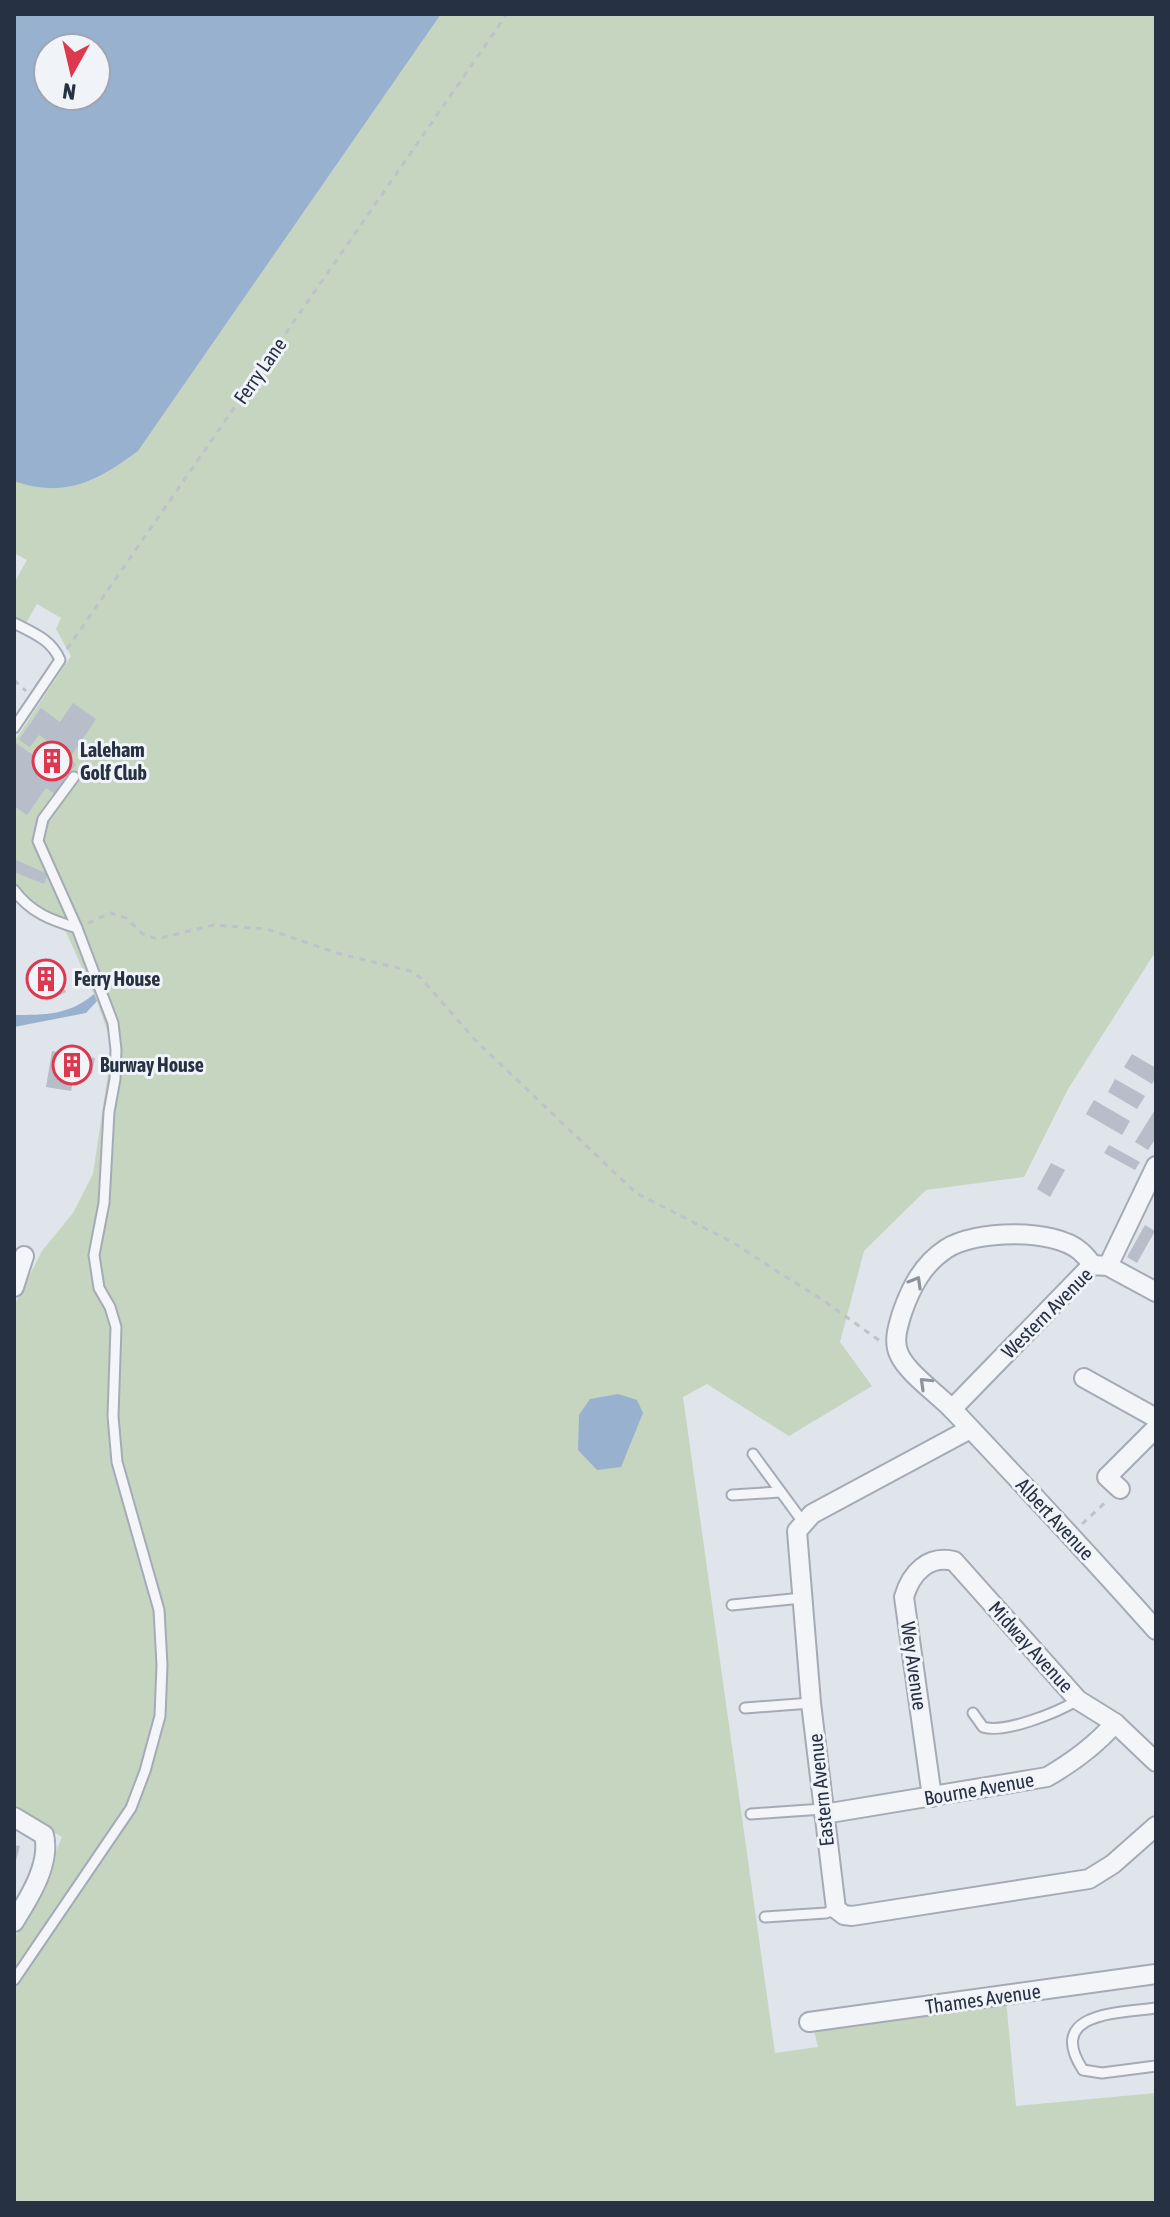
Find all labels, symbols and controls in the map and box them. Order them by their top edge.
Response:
north arrow [32,32,112,112]
text: N [61,78,77,106]
street label: Ferry Lane [229,333,291,408]
place label: Laleham Golf Club [80,738,147,784]
building icon: Laleham Golf Club [31,740,73,782]
building icon: Ferry House [25,958,67,1000]
place label: Ferry House [74,967,160,990]
building icon: Burway House [51,1044,93,1086]
place label: Burway House [100,1053,204,1076]
street label: Western Avenue [997,1263,1097,1363]
one-way arrow [906,1276,922,1291]
one-way arrow [920,1378,934,1392]
street label: Albert Avenue [1012,1473,1099,1564]
street label: Midway Avenue [984,1596,1078,1697]
street label: Wey Avenue [897,1620,932,1712]
street label: Eastern Avenue [803,1733,838,1848]
street label: Bourne Avenue [922,1768,1036,1809]
street label: Thames Avenue [924,1979,1042,2018]

